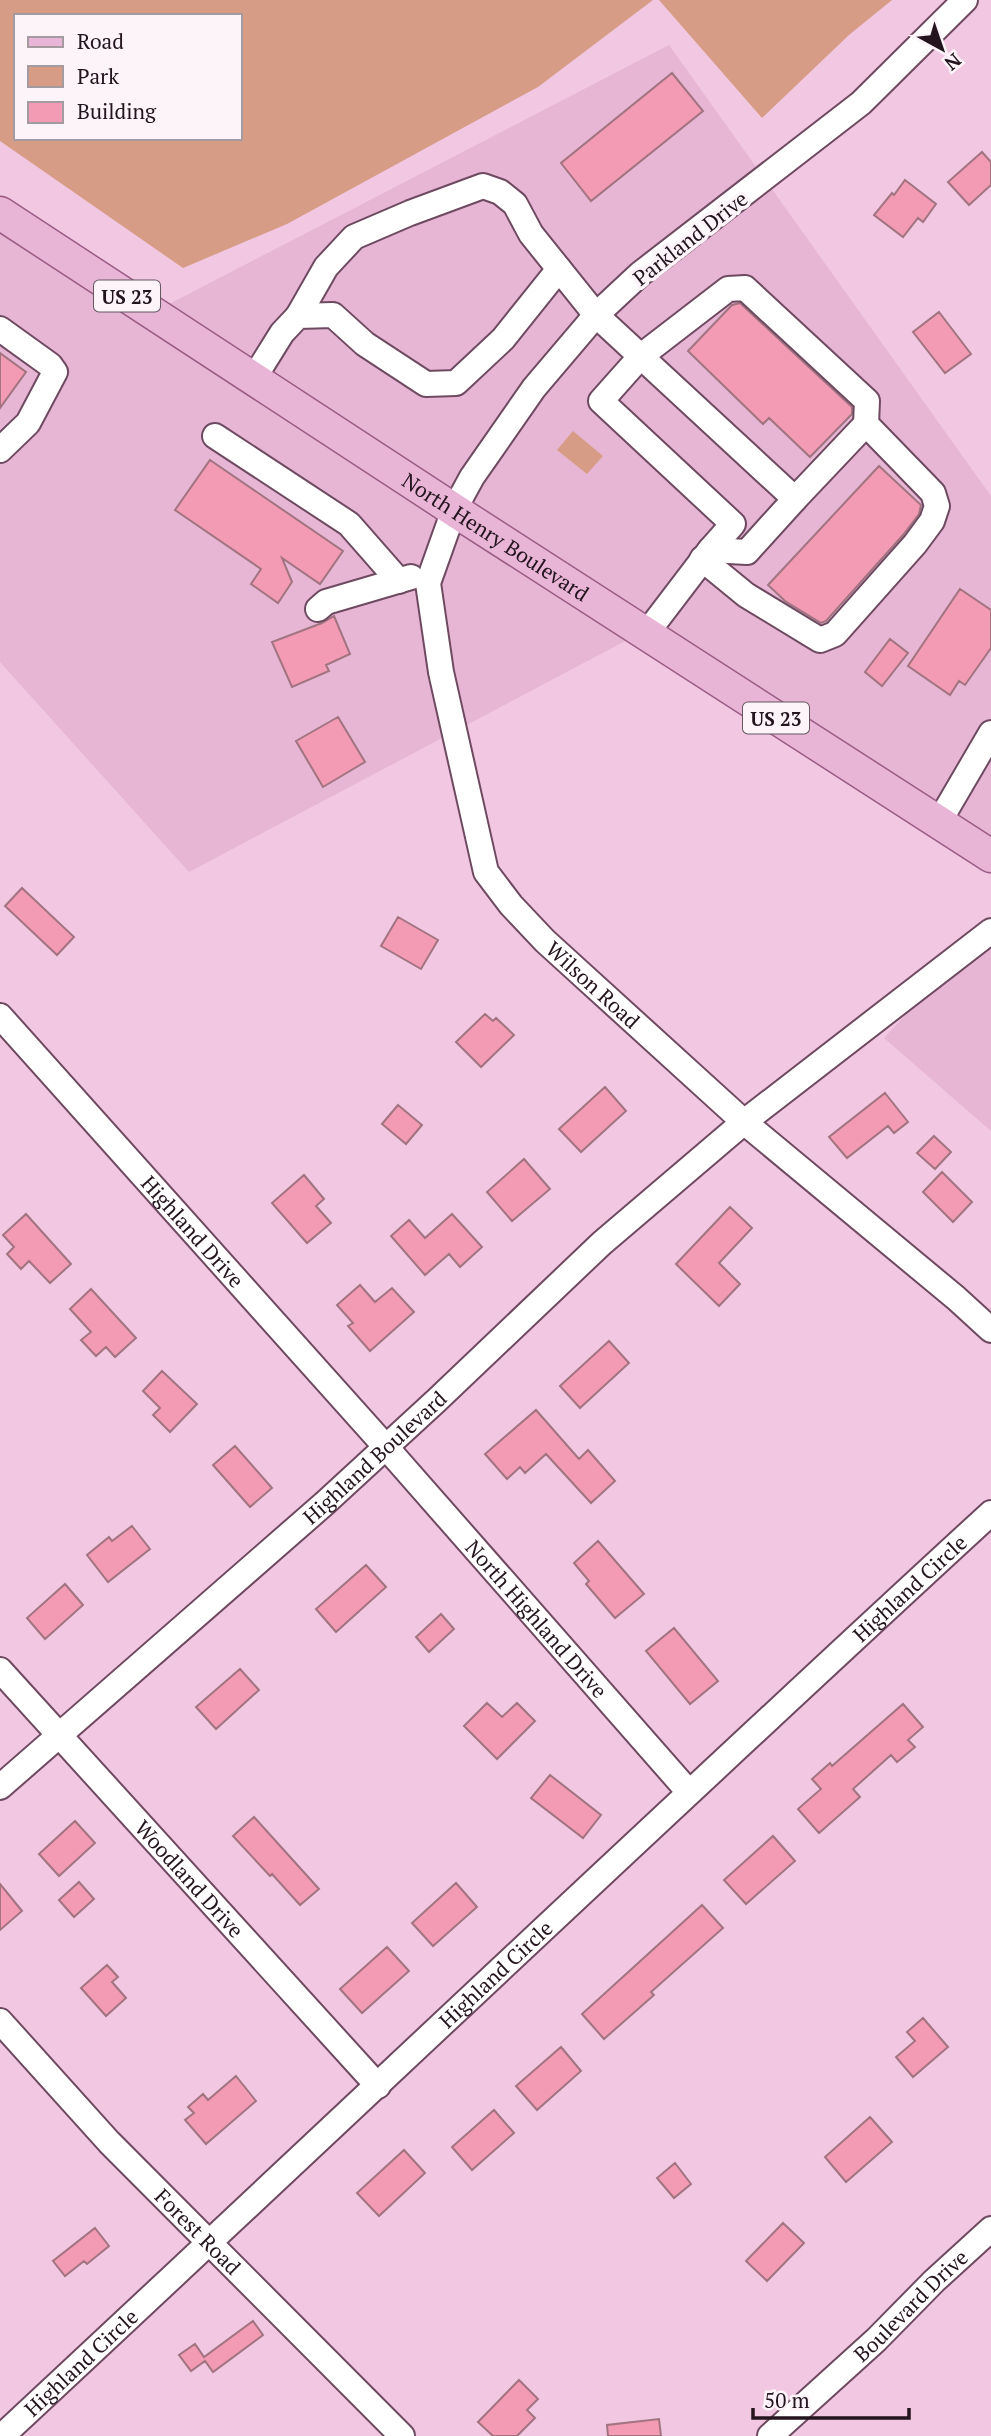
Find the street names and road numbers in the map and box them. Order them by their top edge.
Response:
street label: Parkland Drive [627,184,753,292]
road number: US 23 [94,280,160,312]
street label: North Henry Boulevard [397,466,595,608]
road number: US 23 [743,702,809,734]
street label: Wilson Road [540,935,646,1035]
street label: Highland Drive [135,1169,250,1293]
street label: Highland Boulevard [297,1384,453,1530]
street label: Highland Circle [846,1528,973,1648]
street label: North Highland Drive [460,1534,614,1704]
street label: Woodland Drive [129,1814,250,1943]
street label: Highland Circle [433,1914,558,2034]
street label: Forest Road [149,2182,247,2281]
street label: Boulevard Drive [848,2243,974,2368]
street label: Highland Circle [18,2302,144,2422]

